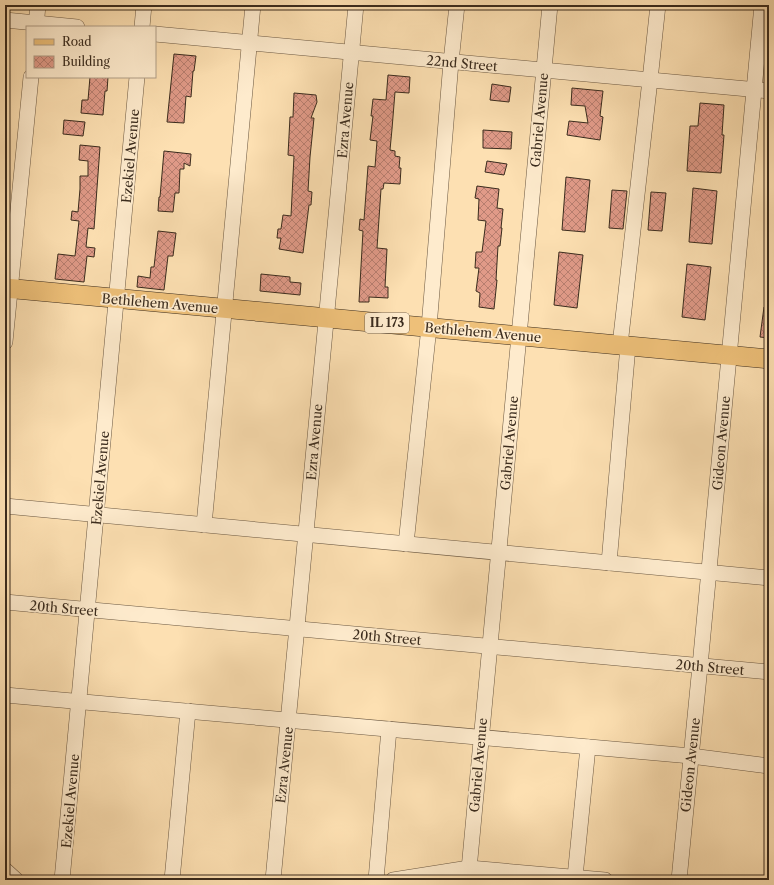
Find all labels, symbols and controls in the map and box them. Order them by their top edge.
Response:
legend [26,26,156,78]
text: Road [62,34,92,49]
street label: 22nd Street [426,52,499,74]
text: Building [62,54,110,69]
street label: Gabriel Avenue [527,72,551,168]
street label: Ezra Avenue [334,81,356,159]
street label: Ezekiel Avenue [118,108,142,204]
street label: Bethlehem Avenue [101,290,219,316]
road number: IL 173 [365,313,409,333]
street label: Bethlehem Avenue [424,319,542,345]
street label: Gabriel Avenue [497,395,521,491]
street label: Gideon Avenue [709,395,733,491]
street label: Ezra Avenue [303,403,325,481]
street label: Ezekiel Avenue [88,430,112,526]
street label: 20th Street [29,597,99,619]
street label: 20th Street [352,626,422,648]
street label: 20th Street [675,656,745,678]
street label: Gabriel Avenue [466,717,490,813]
street label: Gideon Avenue [677,717,703,813]
street label: Ezra Avenue [272,726,296,804]
street label: Ezekiel Avenue [58,753,82,849]

